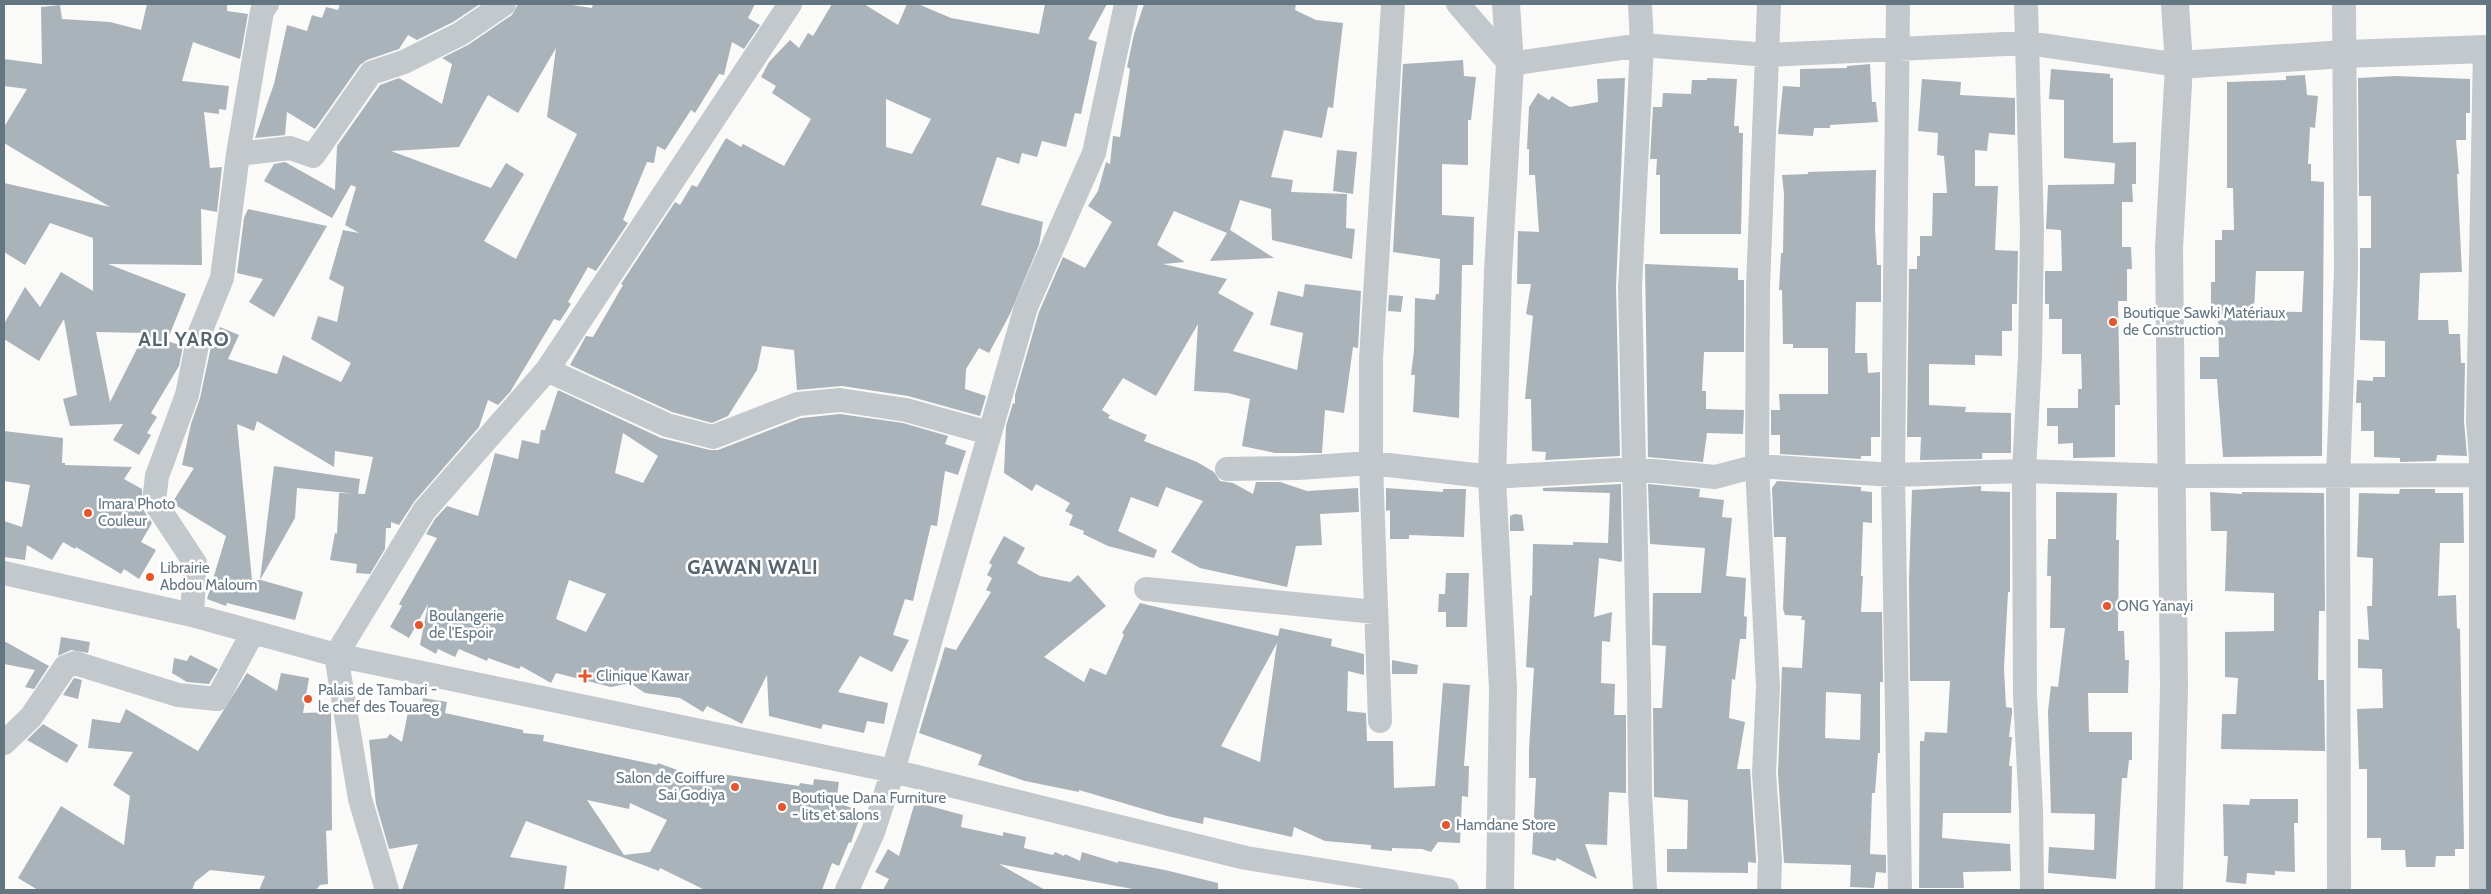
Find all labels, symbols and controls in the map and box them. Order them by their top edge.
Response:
place label: Boutique Sawki Matériaux de Construction [2123,304,2285,339]
marker: Boutique Sawki Matériaux de Construction [2107,316,2119,328]
district label: ALI YARO [138,327,230,351]
place label: Imara Photo Couleur [98,495,175,530]
marker: Imara Photo Couleur [82,507,94,519]
district label: GAWAN WALI [687,555,819,579]
place label: Librairie Abdou Maloum [160,559,257,594]
marker: Librairie Abdou Maloum [144,571,156,583]
place label: ONG Yanayi [2117,597,2193,615]
marker: ONG Yanayi [2101,600,2113,612]
place label: Boulangerie de l'Espoir [429,607,504,642]
marker: Boulangerie de l'Espoir [413,619,425,631]
place label: Clinique Kawar [596,667,689,685]
marker: Clinique Kawar [578,669,592,683]
place label: Palais de Tambari - le chef des Touareg [318,681,439,716]
marker: Palais de Tambari - le chef des Touareg [302,693,314,705]
place label: Salon de Coiffure Sai Godiya [616,769,726,804]
marker: Salon de Coiffure Sai Godiya [729,781,741,793]
place label: Boutique Dana Furniture - lits et salons [792,789,946,824]
marker: Boutique Dana Furniture - lits et salons [776,801,788,813]
place label: Hamdane Store [1456,816,1556,834]
marker: Hamdane Store [1440,819,1452,831]

